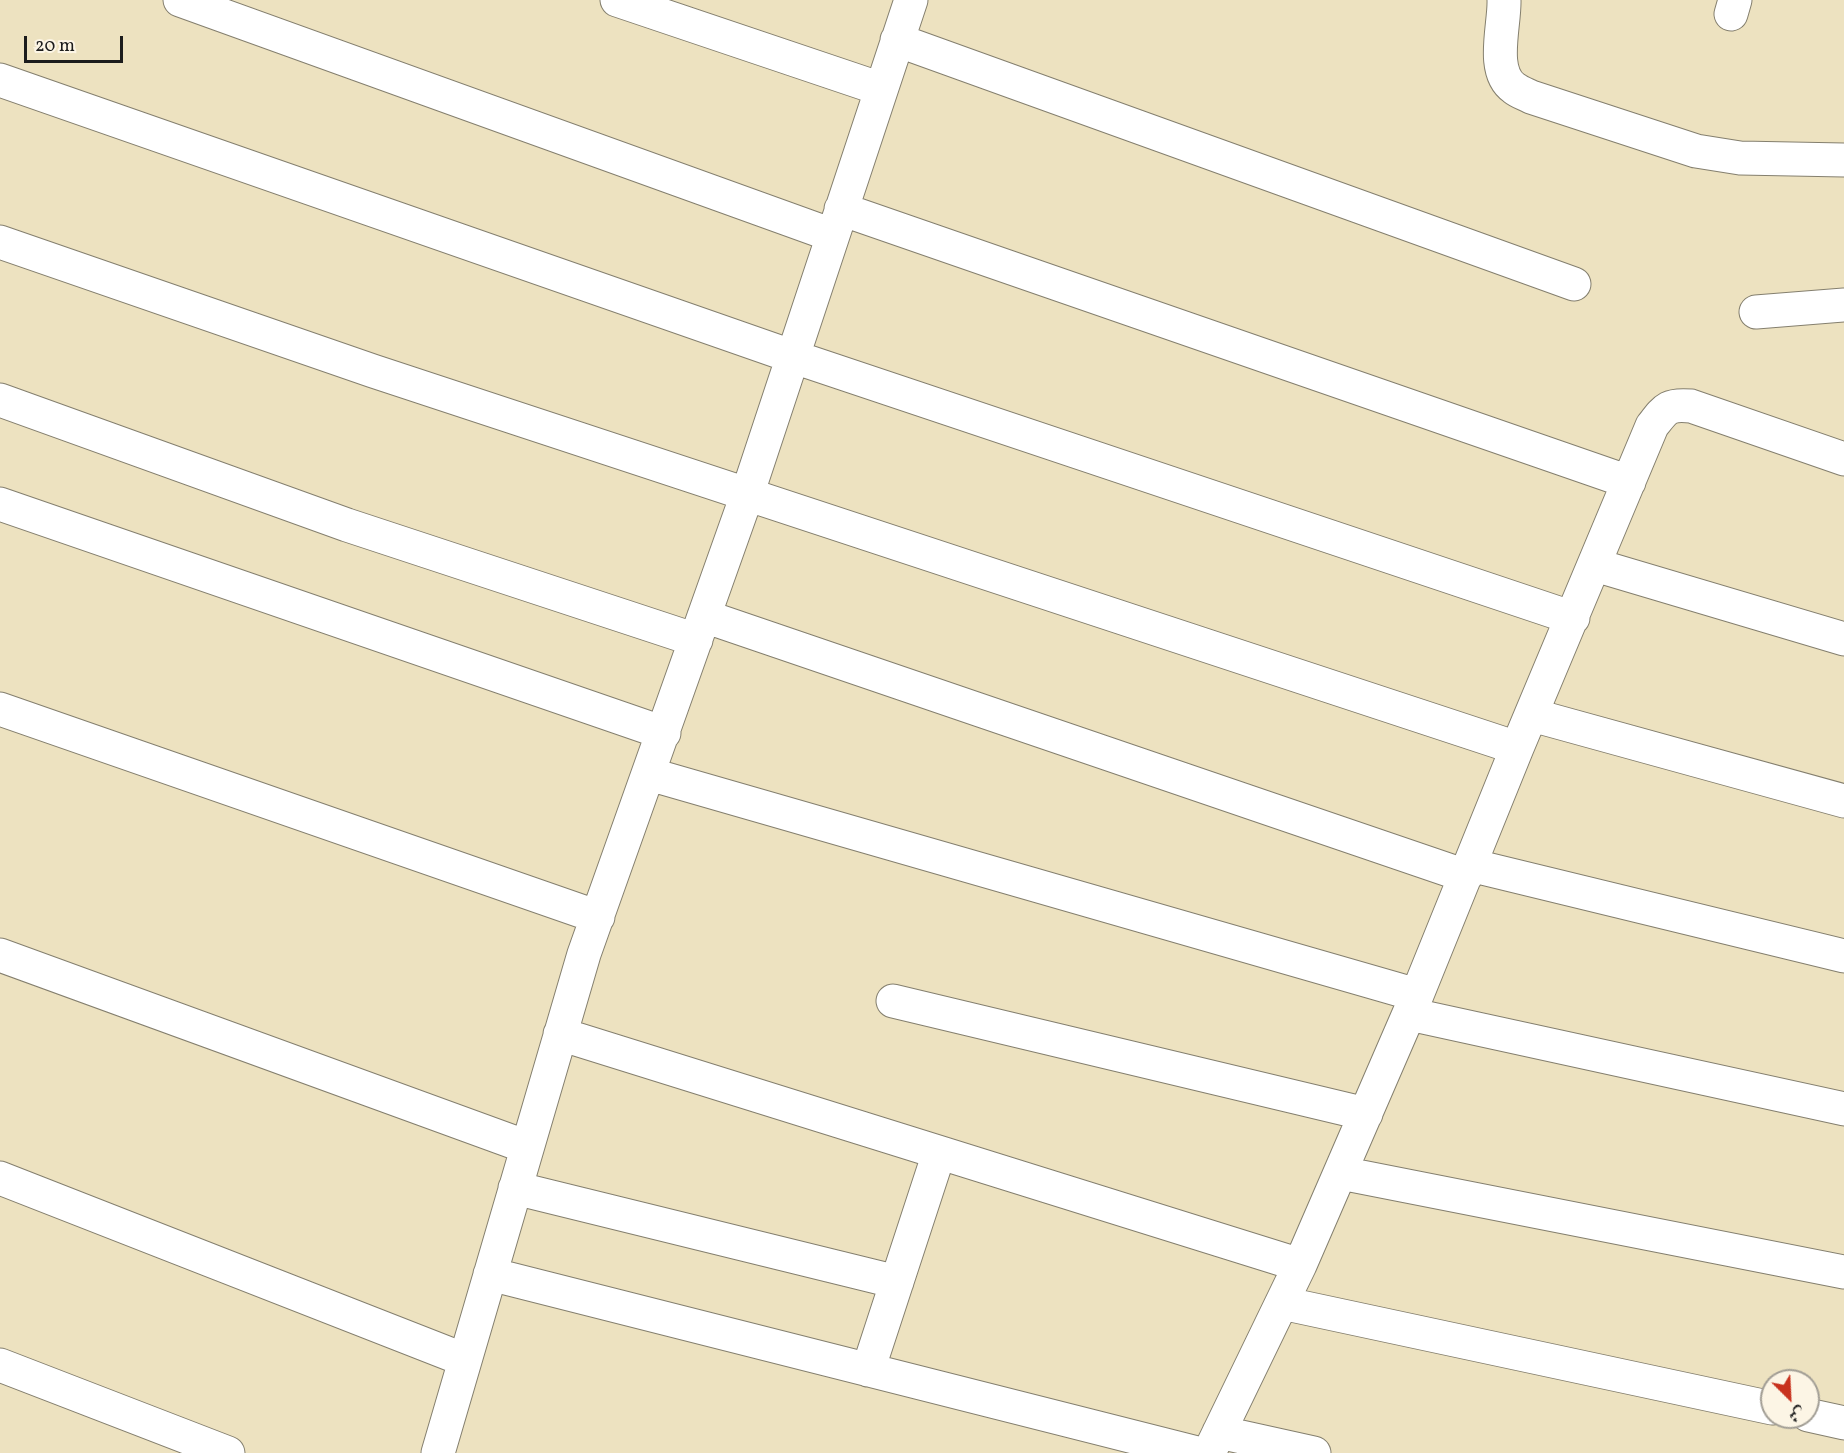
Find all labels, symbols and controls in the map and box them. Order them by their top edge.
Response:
scale bar [27,24,126,62]
text: 20 m [35,34,75,59]
north arrow [1760,1369,1820,1429]
text: ش [1785,1400,1808,1427]

